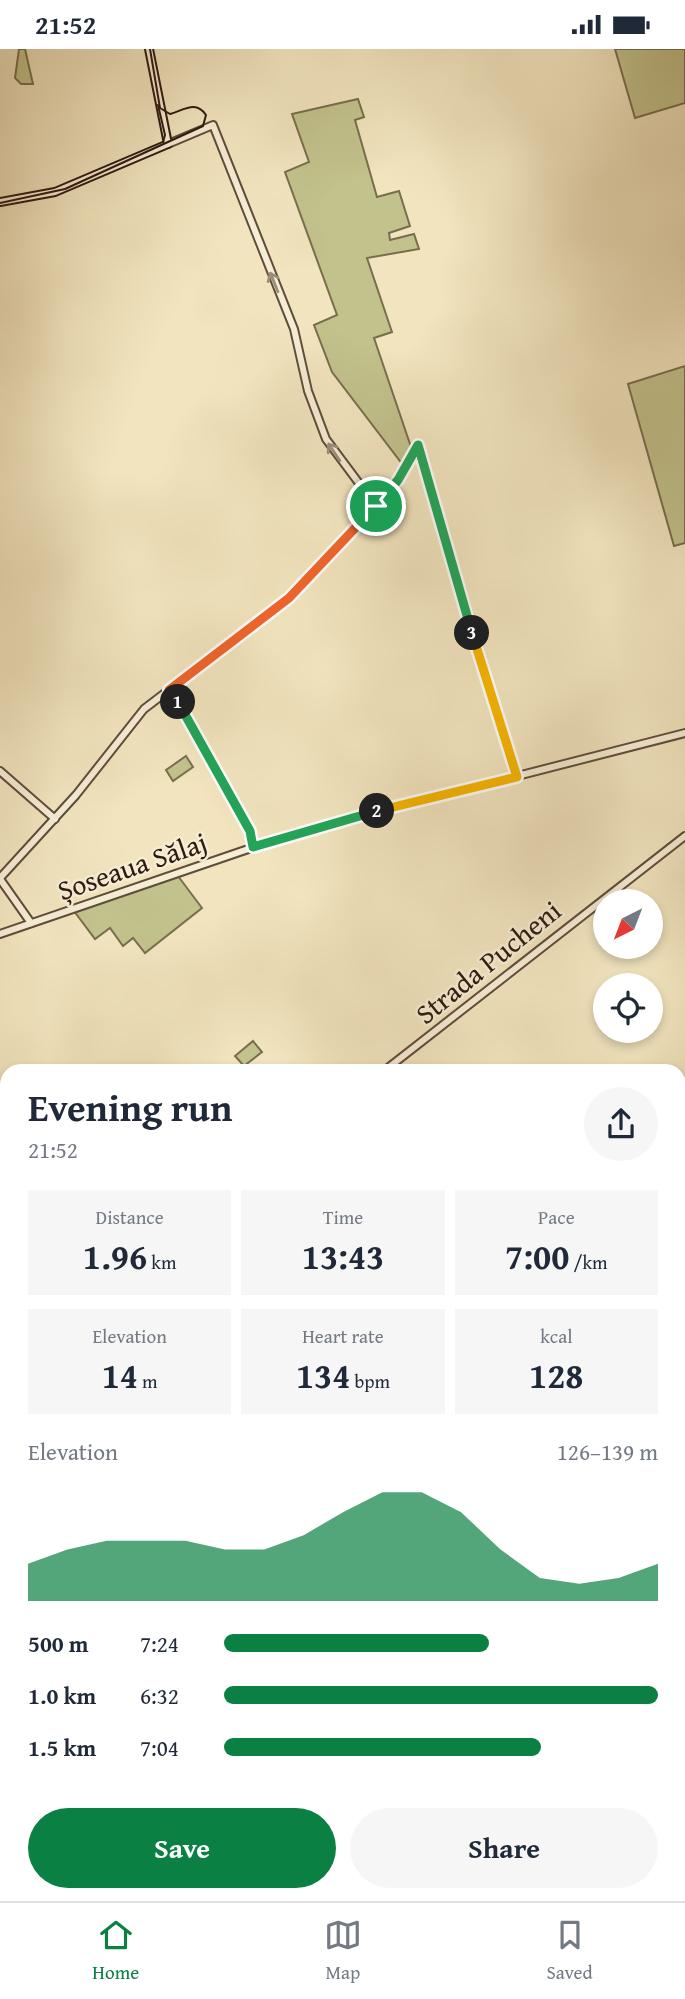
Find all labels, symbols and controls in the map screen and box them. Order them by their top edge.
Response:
text: 21:52 [35,5,96,44]
one-way arrow [267,271,280,293]
one-way arrow [327,443,341,462]
pin [346,476,406,536]
icon: arrive [357,487,395,525]
pin: 3 [454,615,490,651]
text: 3 [467,618,476,646]
pin: 1 [160,685,196,719]
text: 1 [173,687,182,715]
pin: 2 [360,793,394,829]
text: 2 [372,796,381,824]
street label: Șoseaua Sălaj [52,821,212,910]
north arrow [593,889,663,959]
map controls [593,889,663,1043]
street label: Strada Pucheni [406,890,569,1033]
button: locate [593,973,663,1043]
text: Evening run [28,1079,232,1135]
button: share [584,1087,658,1161]
text: 21:52 [28,1133,78,1166]
text: Distance [96,1203,164,1231]
text: Time [323,1203,363,1231]
text: Pace [538,1203,575,1231]
text: 1.96 [83,1231,147,1282]
text: 13:43 [302,1231,384,1282]
text: 7:00 [505,1231,569,1282]
text: km [147,1248,176,1276]
text: /km [569,1248,608,1276]
text: Elevation [92,1322,167,1350]
text: Heart rate [302,1322,384,1350]
text: kcal [540,1322,573,1350]
text: 14 [102,1350,138,1401]
text: 134 [296,1350,350,1401]
text: 128 [529,1350,584,1401]
text: m [138,1367,158,1395]
text: bpm [350,1367,390,1395]
text: Elevation [28,1435,118,1468]
text: 126–139 m [557,1435,658,1468]
text: 500 m [28,1627,89,1660]
text: 7:24 [140,1627,179,1660]
text: 1.0 km [28,1679,96,1712]
text: 6:32 [140,1679,179,1712]
text: 1.5 km [28,1731,96,1764]
text: 7:04 [140,1731,179,1764]
button: Save [28,1808,336,1888]
button: Share [350,1808,658,1888]
tab: Home [92,1916,139,1986]
tab: Map [324,1916,362,1986]
tab: Saved [547,1916,593,1986]

